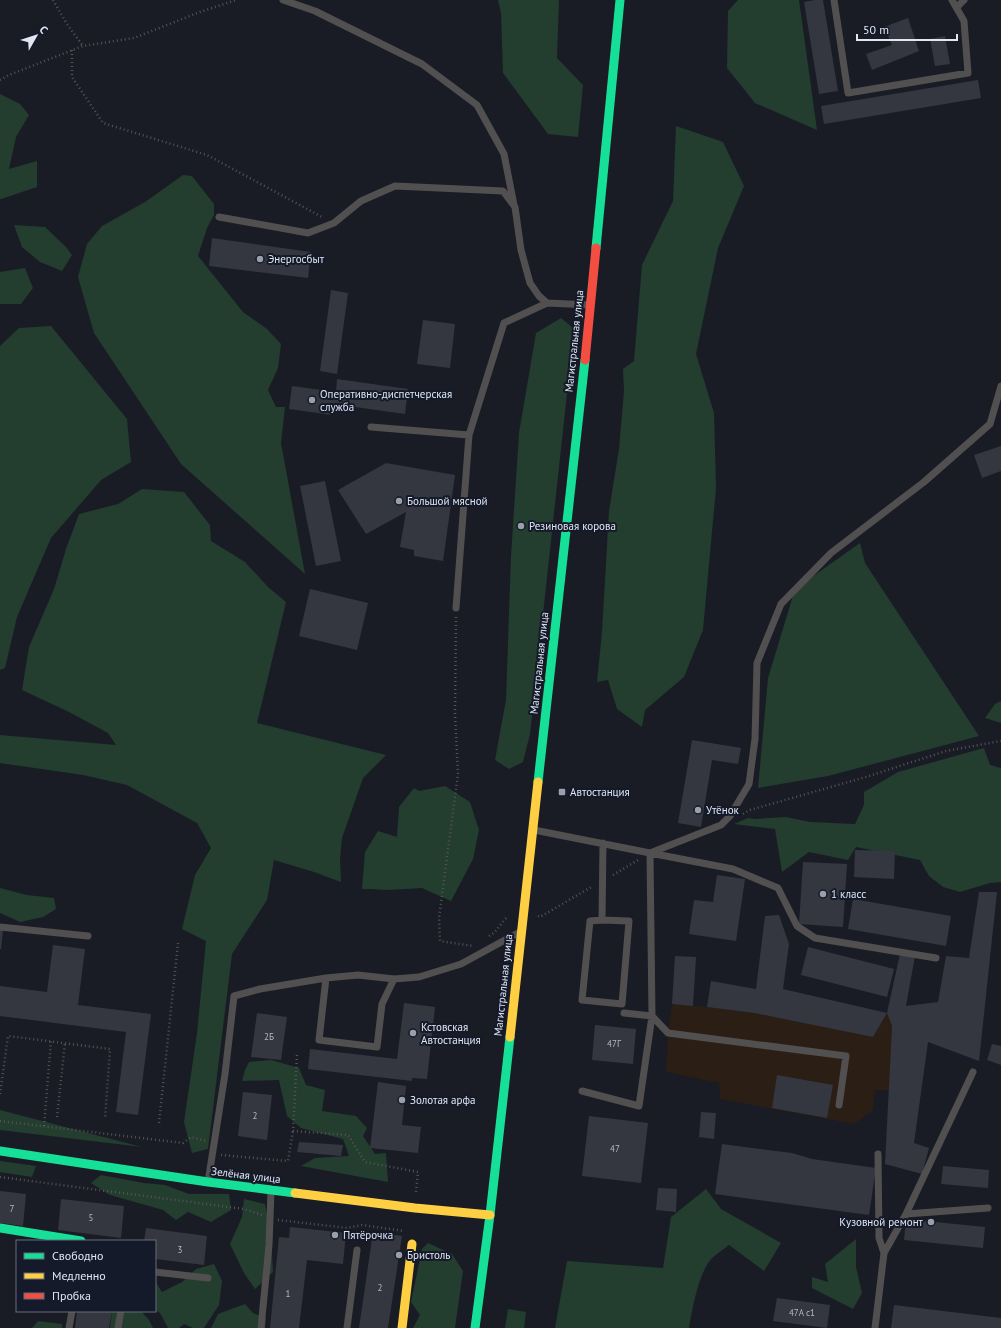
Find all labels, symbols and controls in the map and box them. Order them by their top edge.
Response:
north arrow [16,16,56,56]
scale bar [857,16,957,42]
text: 50 m [863,22,889,37]
text: С [36,23,51,37]
place label: Энергосбыт [268,252,325,266]
marker: Энергосбыт [255,254,265,264]
street label: Магистральная улица [562,289,586,393]
place label: Оперативно-диспетчерская служба [320,387,452,414]
marker: Оперативно-диспетчерская служба [307,395,317,405]
place label: Большой мясной [407,494,488,508]
marker: Большой мясной [394,496,404,506]
place label: Резиновая корова [529,519,616,533]
marker: Резиновая корова [516,521,526,531]
street label: Магистральная улица [527,611,551,715]
place label: Автостанция [570,785,630,799]
marker: Автостанция [557,787,567,797]
place label: Утёнок [706,803,740,817]
marker: Утёнок [693,805,703,815]
place label: 1 класс [831,887,866,901]
marker: 1 класс [818,889,828,899]
street label: Магистральная улица [491,933,515,1037]
place label: Кстовская Автостанция [421,1020,481,1047]
marker: Кстовская Автостанция [408,1028,418,1038]
house number: 2Б [264,1031,274,1042]
house number: 47Г [607,1038,622,1049]
place label: Золотая арфа [410,1093,475,1107]
marker: Золотая арфа [397,1095,407,1105]
house number: 2 [253,1110,258,1121]
house number: 47 [610,1143,620,1154]
street label: Зелёная улица [210,1164,282,1186]
house number: 7 [10,1203,15,1214]
house number: 5 [89,1212,94,1223]
place label: Кузовной ремонт [839,1215,924,1229]
marker: Кузовной ремонт [926,1217,936,1227]
place label: Пятёрочка [343,1228,393,1242]
marker: Пятёрочка [330,1230,340,1240]
legend [16,1240,156,1312]
house number: 3 [178,1244,183,1255]
text: Свободно [52,1248,103,1263]
place label: Бристоль [407,1248,450,1262]
marker: Бристоль [394,1250,404,1260]
text: Медленно [52,1268,106,1283]
house number: 2 [378,1282,383,1293]
text: Пробка [52,1288,91,1303]
house number: 1 [286,1288,291,1299]
house number: 47А с1 [789,1307,815,1318]

